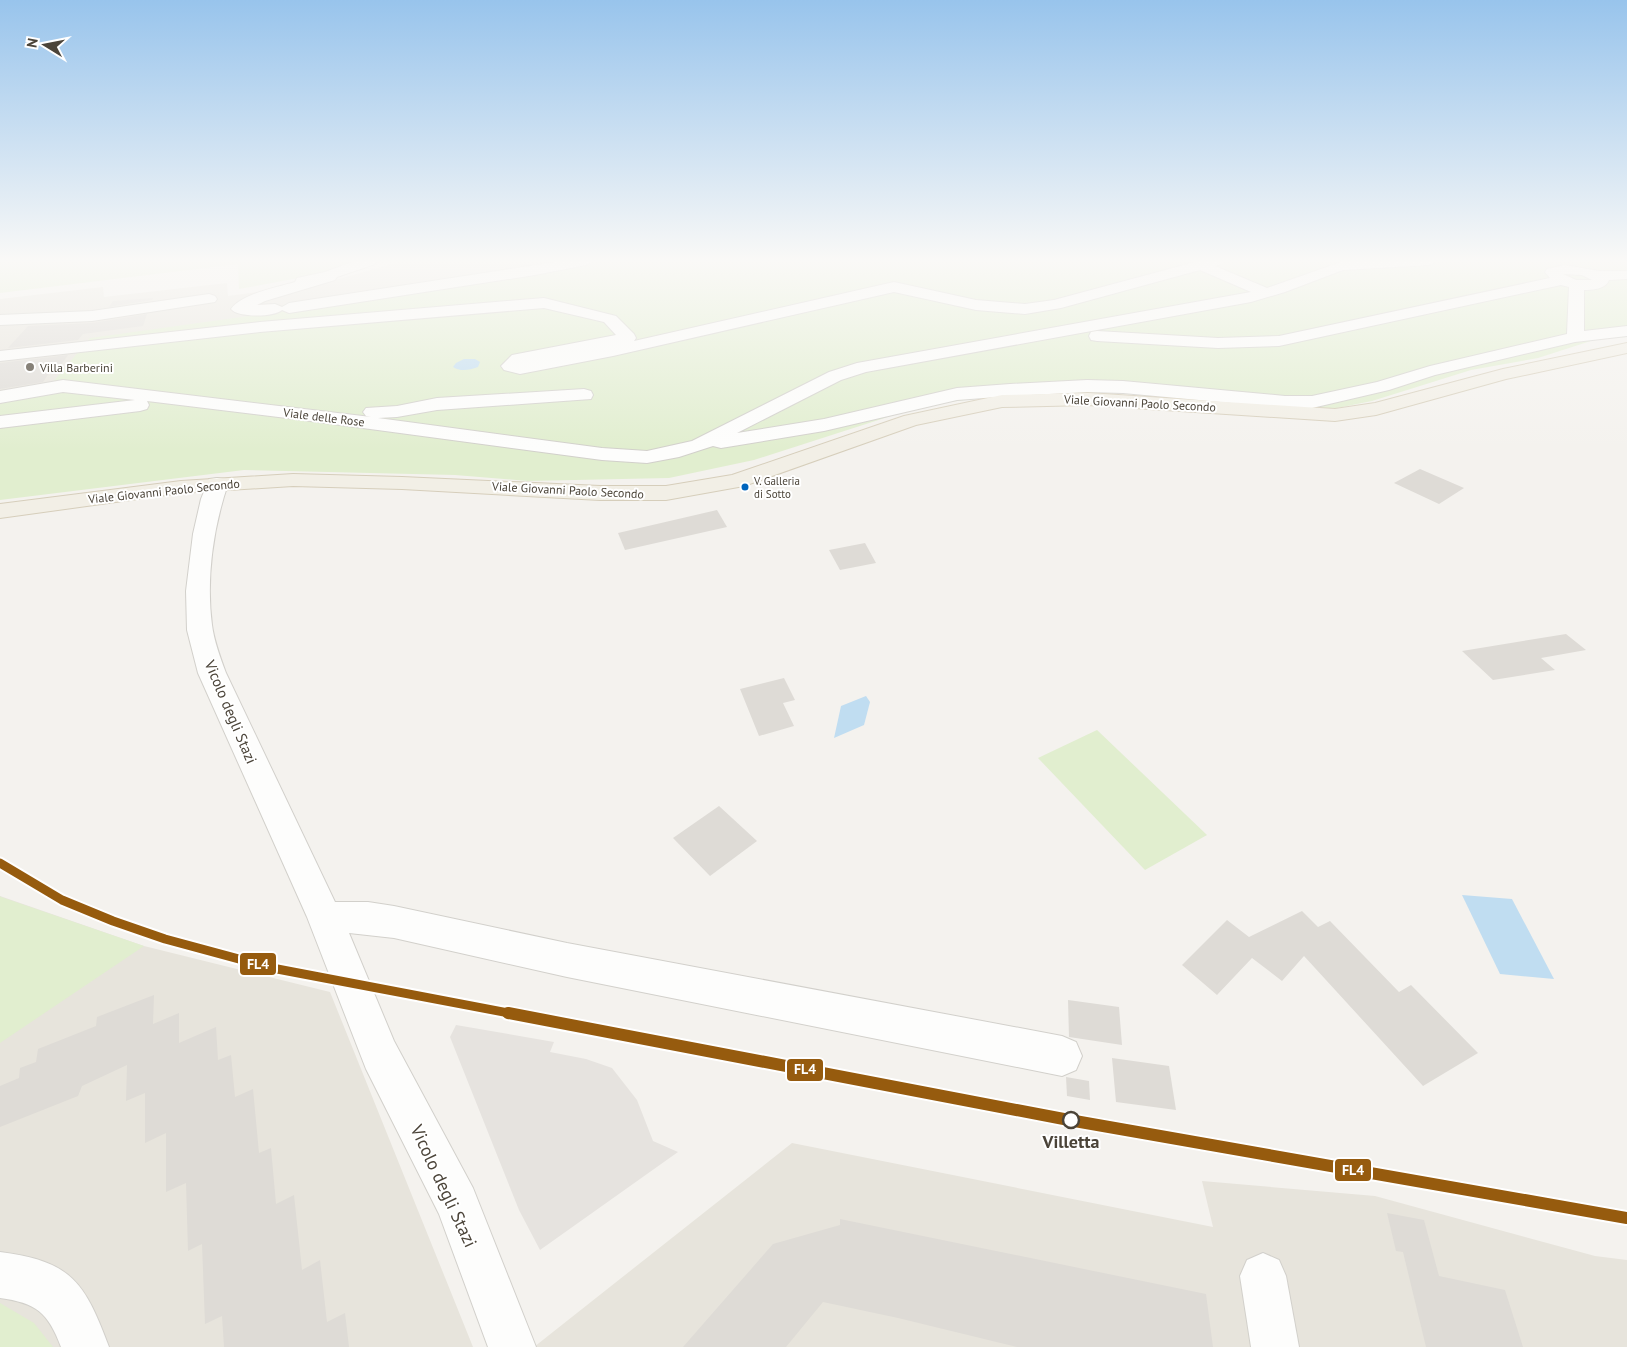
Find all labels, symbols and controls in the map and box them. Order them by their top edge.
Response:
north arrow [20,20,70,70]
text: N [23,37,42,49]
place label: Villa Barberini [39,360,113,375]
marker: Villa Barberini [24,361,36,373]
street label: Viale Giovanni Paolo Secondo [1063,391,1216,414]
street label: Viale delle Rose [281,404,366,429]
place label: V. Galleria di Sotto [753,474,800,501]
street label: Viale Giovanni Paolo Secondo [87,476,240,507]
street label: Viale Giovanni Paolo Secondo [491,478,644,501]
marker: V. Galleria di Sotto [740,482,750,492]
street label: Vicolo degli Stazi [200,656,261,767]
line badge: FL4 [239,952,277,976]
text: FL4 [247,955,269,973]
line badge: FL4 [786,1058,824,1082]
text: FL4 [794,1060,816,1078]
marker: Villetta [1062,1111,1080,1129]
street label: Vicolo degli Stazi [405,1120,482,1251]
place label: Villetta [1042,1130,1099,1153]
line badge: FL4 [1334,1158,1372,1182]
text: FL4 [1342,1161,1364,1179]

